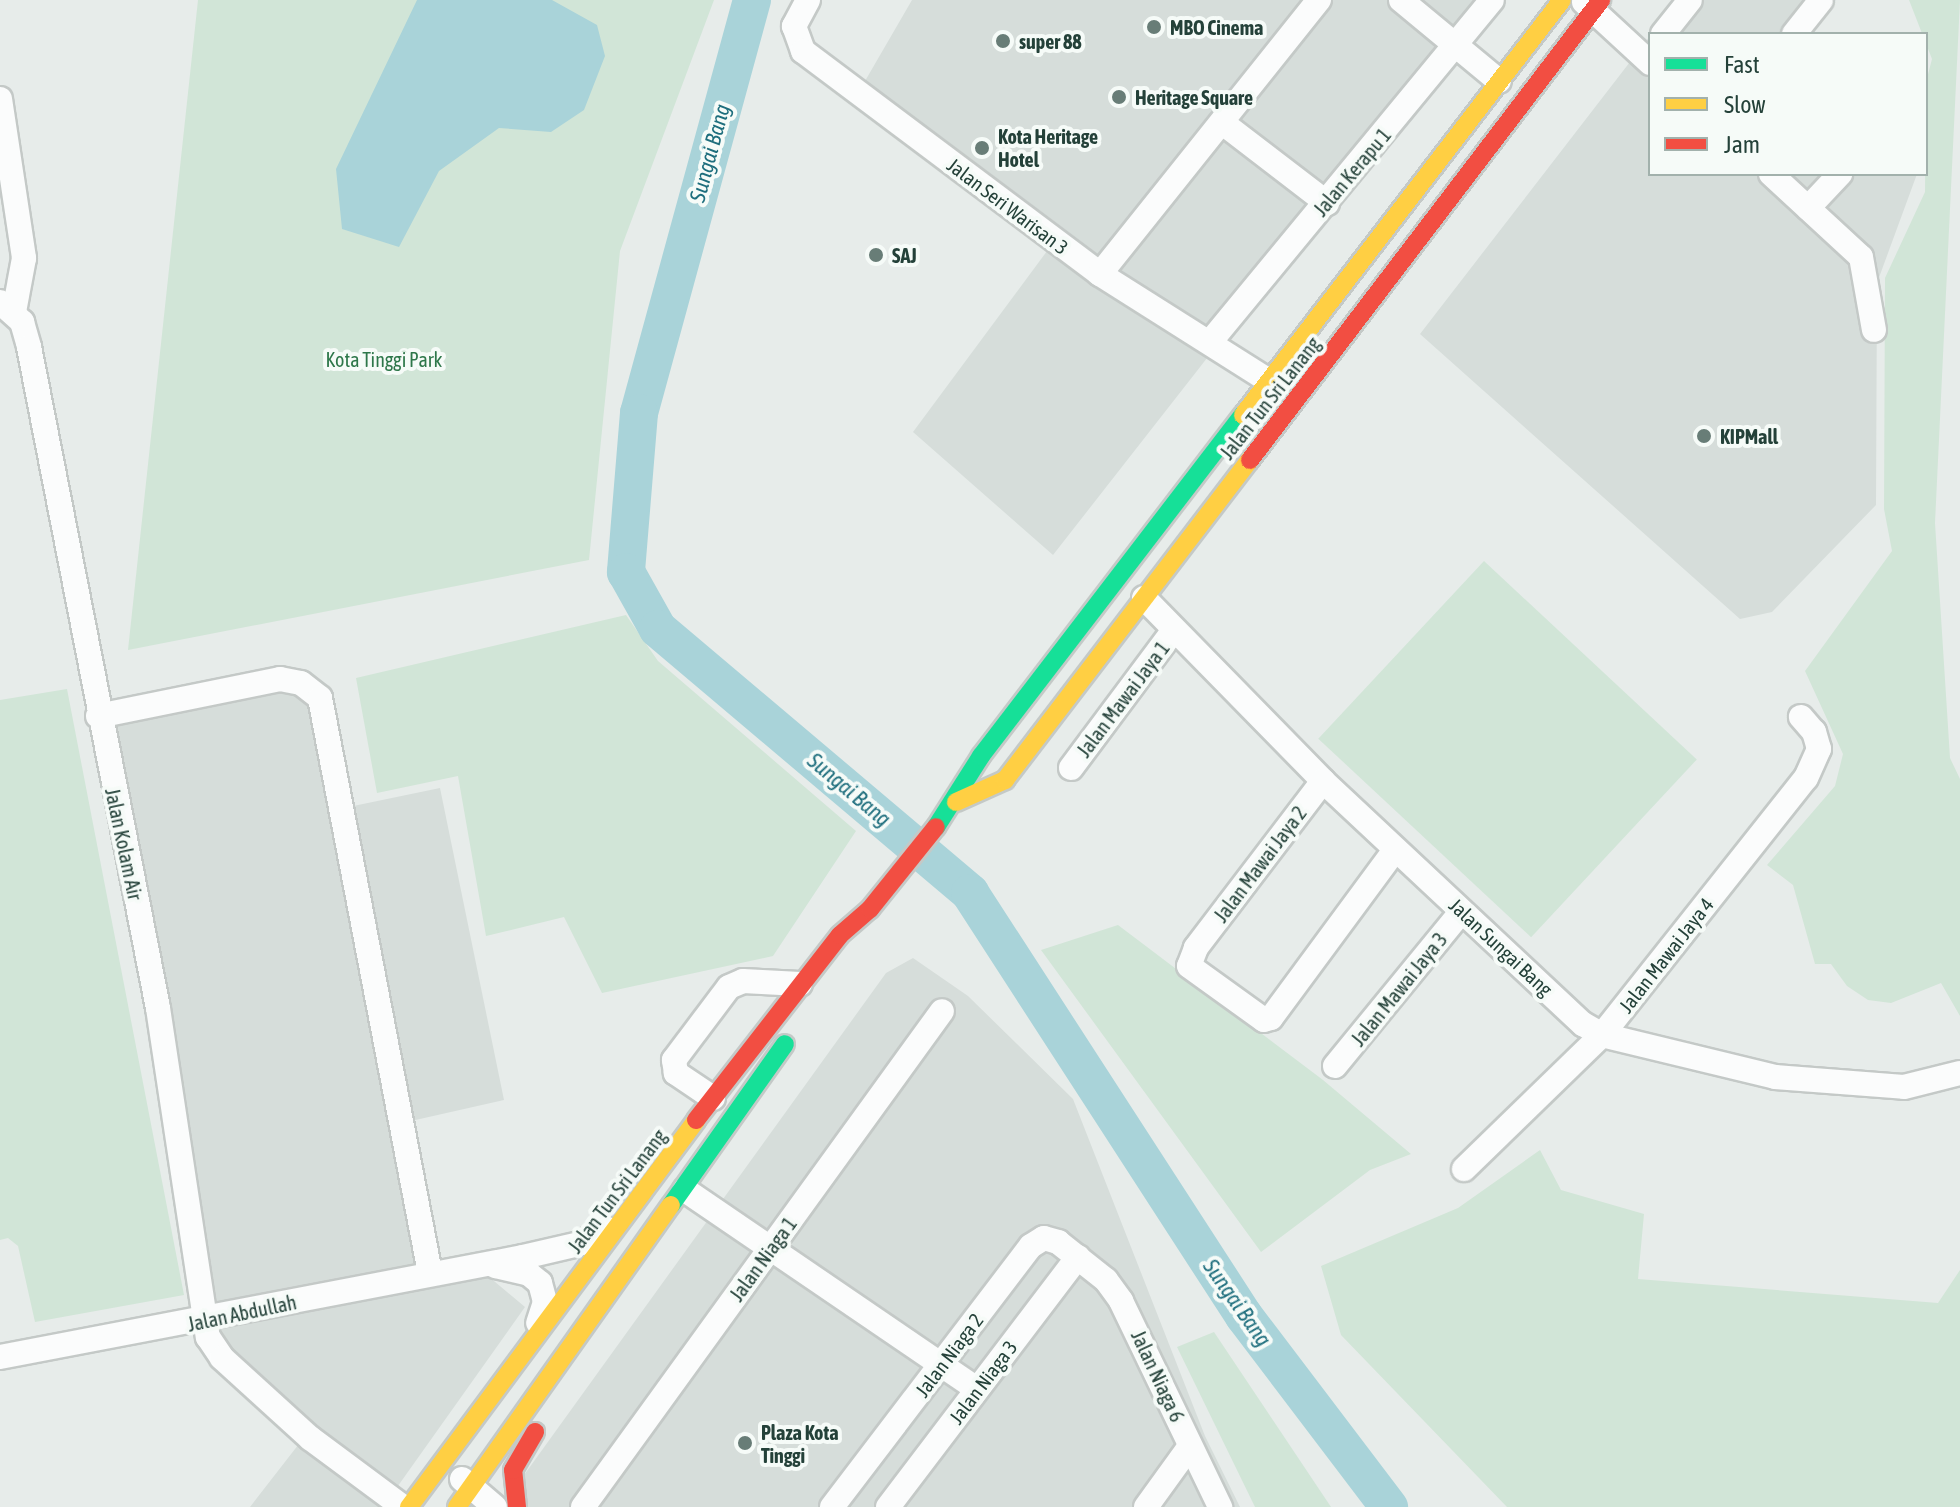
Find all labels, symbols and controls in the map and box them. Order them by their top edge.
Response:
place label: MBO Cinema [1170,15,1263,39]
marker: MBO Cinema [1145,18,1163,36]
place label: super 88 [1019,29,1082,53]
marker: super 88 [994,32,1012,50]
legend [1648,32,1928,176]
text: Fast [1724,51,1760,78]
place label: Heritage Square [1135,85,1253,109]
marker: Heritage Square [1110,88,1128,106]
text: Slow [1724,91,1766,118]
water label: Sungai Bang [684,101,736,205]
street label: Jalan Kerapu 1 [1308,123,1396,221]
place label: Kota Heritage Hotel [998,124,1098,171]
text: Jam [1724,131,1760,158]
marker: Kota Heritage Hotel [973,139,991,157]
street label: Jalan Seri Warisan 3 [943,153,1073,259]
place label: SAJ [892,243,917,267]
marker: SAJ [867,246,885,264]
street label: Jalan Tun Sri Lanang [1215,332,1325,464]
park label: Kota Tinggi Park [326,347,442,371]
place label: KIPMall [1720,424,1778,448]
marker: KIPMall [1695,427,1713,445]
street label: Jalan Mawai Jaya 1 [1072,636,1174,762]
water label: Sungai Bang [802,748,896,832]
street label: Jalan Kolam Air [100,786,148,902]
street label: Jalan Mawai Jaya 2 [1209,801,1311,927]
street label: Jalan Sungai Bang [1444,893,1558,1001]
street label: Jalan Mawai Jaya 4 [1614,893,1718,1017]
street label: Jalan Mawai Jaya 3 [1346,927,1452,1051]
street label: Jalan Tun Sri Lanang [563,1124,671,1258]
street label: Jalan Niaga 1 [724,1212,802,1306]
water label: Sungai Bang [1197,1254,1277,1352]
street label: Jalan Abdullah [185,1290,299,1336]
street label: Jalan Niaga 2 [910,1309,988,1401]
street label: Jalan Niaga 6 [1126,1326,1190,1426]
street label: Jalan Niaga 3 [944,1336,1022,1428]
place label: Plaza Kota Tinggi [761,1420,838,1467]
marker: Plaza Kota Tinggi [736,1434,754,1452]

